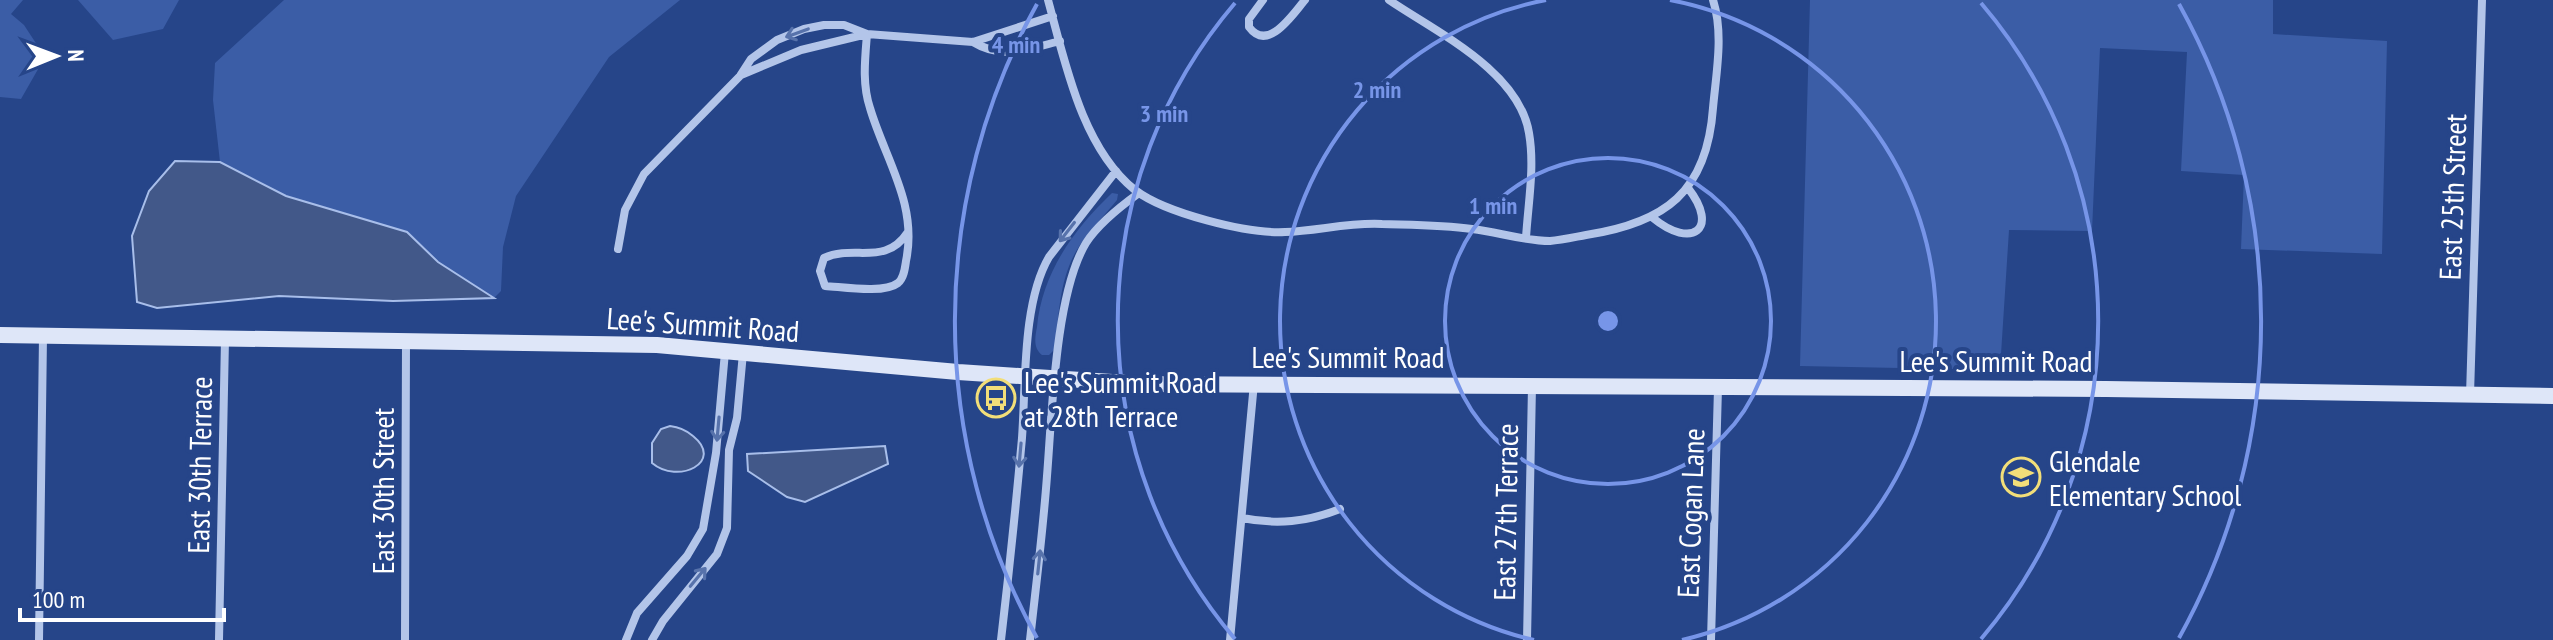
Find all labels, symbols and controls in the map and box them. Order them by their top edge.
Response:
north arrow [16,16,96,96]
one-way arrow [785,27,810,41]
text: 4 min [992,29,1040,60]
text: N [62,49,90,62]
text: 2 min [1353,74,1401,105]
text: 3 min [1140,98,1188,129]
street label: East 25th Street [2430,112,2474,281]
text: 1 min [1469,190,1517,221]
one-way arrow [1059,221,1076,242]
street label: Lee's Summit Road [605,298,801,350]
centre of rings [1594,307,1622,335]
street label: Lee's Summit Road [1252,337,1444,376]
street label: Lee's Summit Road [1900,341,2092,380]
place label: Lee's Summit Road at 28th Terrace [1024,362,1217,435]
street label: East 30th Terrace [178,376,220,554]
bus stop icon: Lee's Summit Road at 28th Terrace [975,377,1017,419]
street label: East 30th Street [363,407,402,574]
one-way arrow [710,415,725,442]
street label: East 27th Terrace [1484,423,1526,601]
street label: East Cogan Lane [1668,428,1712,598]
one-way arrow [1012,441,1027,468]
place label: Glendale Elementary School [2049,441,2241,514]
school or university icon: Glendale Elementary School [2000,456,2042,498]
one-way arrow [1031,550,1046,576]
one-way arrow [689,567,707,588]
scale bar [20,572,224,622]
text: 100 m [32,584,85,615]

